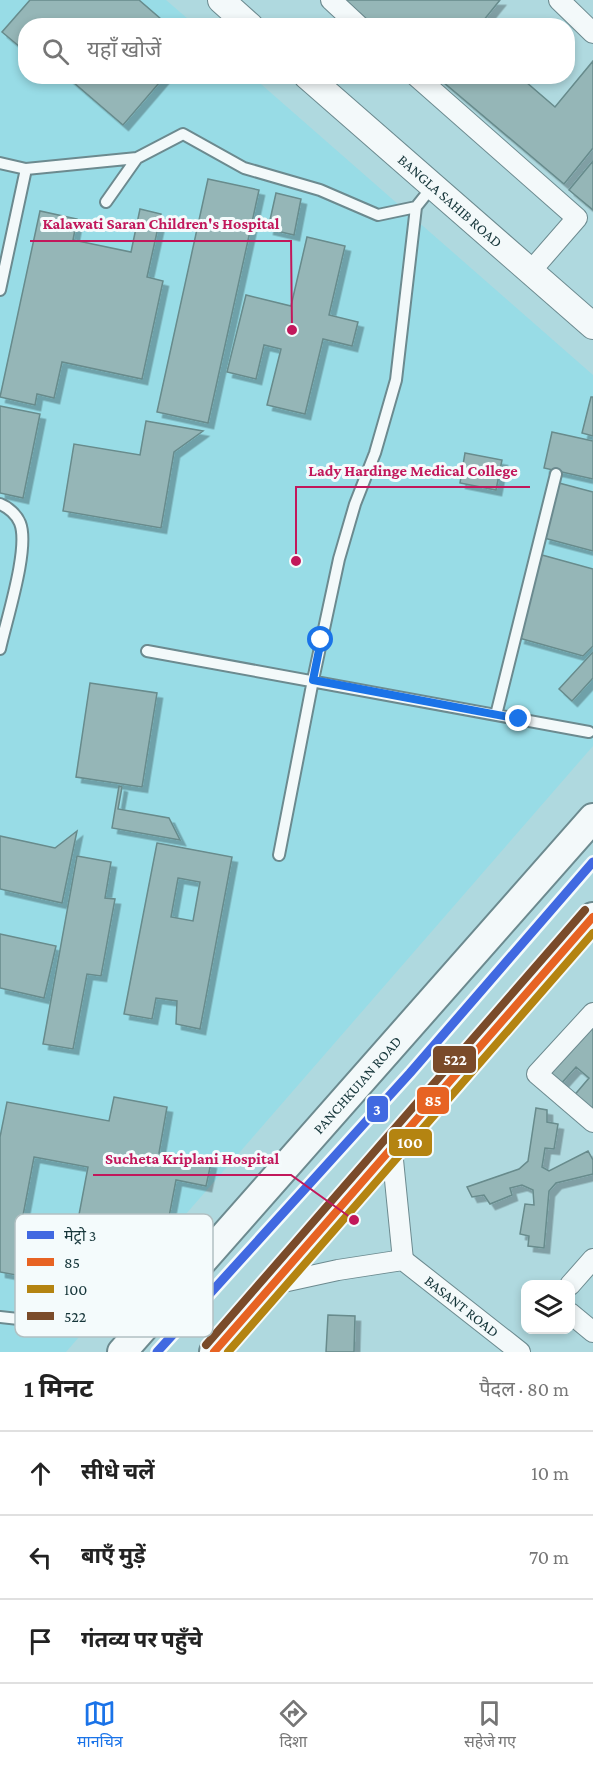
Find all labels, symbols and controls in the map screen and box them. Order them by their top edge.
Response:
search box [18,18,575,84]
icon: search [39,35,72,68]
text: यहाँ खोजें [87,37,161,62]
street label: BANGLA SAHIB ROAD [395,151,505,251]
callout: Kalawati Saran Children's Hospital [30,207,291,241]
text: Kalawati Saran Children's Hospital [42,215,280,232]
callout: Lady Hardinge Medical College [296,453,530,487]
text: Lady Hardinge Medical College [308,462,518,479]
route start [307,626,333,652]
route end [505,705,531,731]
street label: PANCHKUIAN ROAD [310,1033,405,1137]
line badge: 522 [432,1045,477,1074]
text: 522 [443,1051,467,1068]
line badge: 85 [416,1086,450,1115]
text: 85 [424,1092,442,1109]
line badge: 3 [366,1095,389,1123]
text: 3 [373,1101,381,1118]
line badge: 100 [388,1128,433,1157]
text: 100 [397,1134,423,1151]
callout: Sucheta Kriplani Hospital [93,1141,291,1175]
text: Sucheta Kriplani Hospital [105,1150,279,1167]
legend [15,1214,213,1337]
text: मेट्रो 3 [64,1226,96,1245]
text: 85 [64,1254,80,1271]
street label: BASANT ROAD [422,1272,502,1340]
map controls [521,1280,575,1334]
button: layers [521,1280,575,1334]
text: 100 [64,1281,87,1298]
text: 522 [64,1308,87,1325]
text: 1 मिनट [24,1374,93,1403]
text: पैदल · 80 m [479,1378,569,1400]
icon: ahead [24,1457,57,1490]
text: सीधे चलें [81,1459,155,1484]
text: 10 m [531,1462,569,1484]
icon: left [24,1541,57,1574]
text: बाएँ मुड़ें [81,1543,146,1568]
text: 70 m [529,1546,569,1568]
icon: arrive [24,1625,57,1658]
text: गंतव्य पर पहुँचे [81,1627,203,1652]
tab: मानचित्र [77,1697,123,1754]
tab: दिशा [277,1697,310,1754]
tab: सहेजे गए [464,1697,516,1754]

